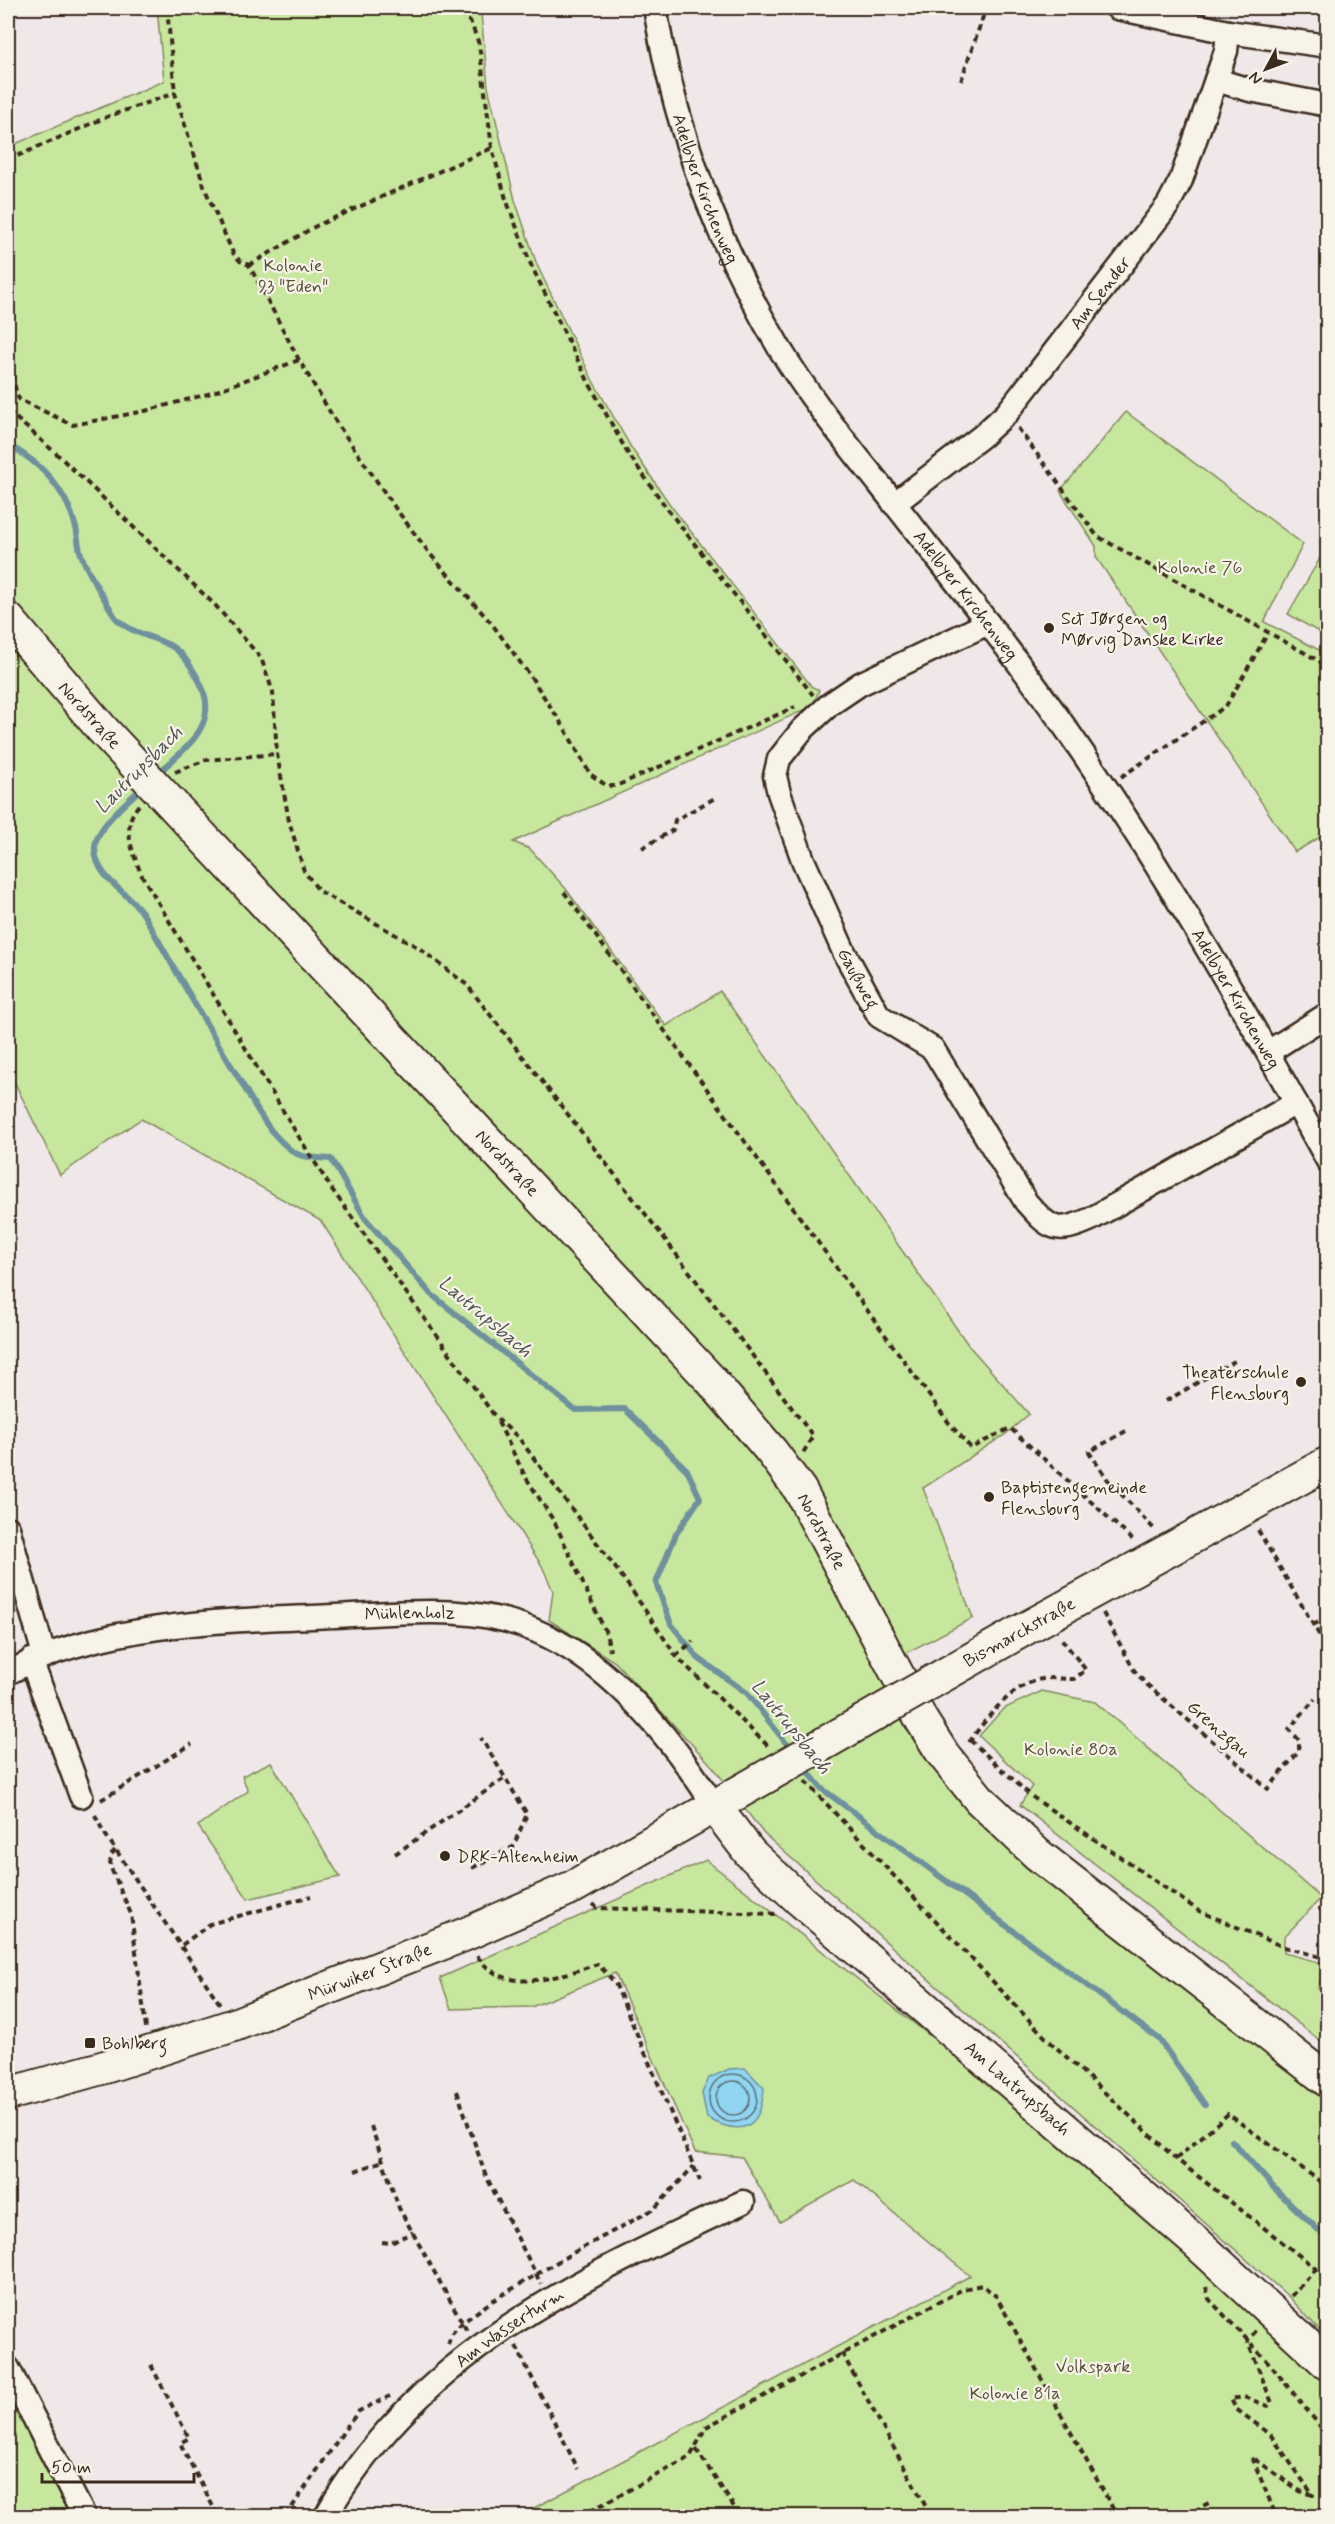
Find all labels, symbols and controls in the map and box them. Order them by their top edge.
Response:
north arrow [1236,39,1296,99]
text: N [1244,67,1267,89]
street label: Adelbyer Kirchenweg [666,111,744,268]
street label: Am Sender [1065,252,1137,335]
park label: Kolonie 93 "Eden" [258,254,328,299]
street label: Adelbyer Kirchenweg [907,526,1023,666]
park label: Kolonie 76 [1158,556,1243,580]
place label: Sct Jørgen og Mørvig Danske Kirke [1061,607,1224,653]
marker: Sct Jørgen og Mørvig Danske Kirke [1042,621,1056,635]
street label: Nordstraße [52,677,126,755]
water label: Lautrupsbach [89,720,189,820]
street label: Adelbyer Kirchenweg [1185,925,1285,1074]
street label: Gaußweg [831,944,884,1015]
street label: Nordstraße [469,1125,544,1202]
water label: Lautrupsbach [432,1270,538,1365]
place label: Theaterschule Flensburg [1182,1361,1289,1406]
marker: Theaterschule Flensburg [1294,1375,1308,1389]
place label: Baptistengemeinde Flensburg [1001,1476,1147,1521]
street label: Nordstraße [791,1489,851,1575]
marker: Baptistengemeinde Flensburg [982,1490,996,1504]
street label: Bismarckstraße [959,1592,1080,1674]
street label: Mühlenholz [364,1601,456,1627]
water label: Lautrupsbach [744,1674,838,1780]
street label: Grenzgau [1180,1695,1255,1766]
park label: Kolonie 80a [1024,1738,1118,1762]
place label: DRK-Altenheim [457,1845,579,1869]
marker: DRK-Altenheim [438,1849,452,1863]
street label: Mürwiker Straße [305,1938,435,2008]
place label: Bohlberg [102,2032,167,2058]
marker: Bohlberg [83,2036,97,2050]
street label: Am Lautrupsbach [959,2036,1075,2142]
street label: Am Wasserturm [451,2283,569,2374]
park label: Volkspark [1056,2355,1130,2379]
park label: Kolonie 81a [969,2382,1061,2406]
scale bar [42,2446,194,2484]
text: 50 m [51,2456,91,2480]

